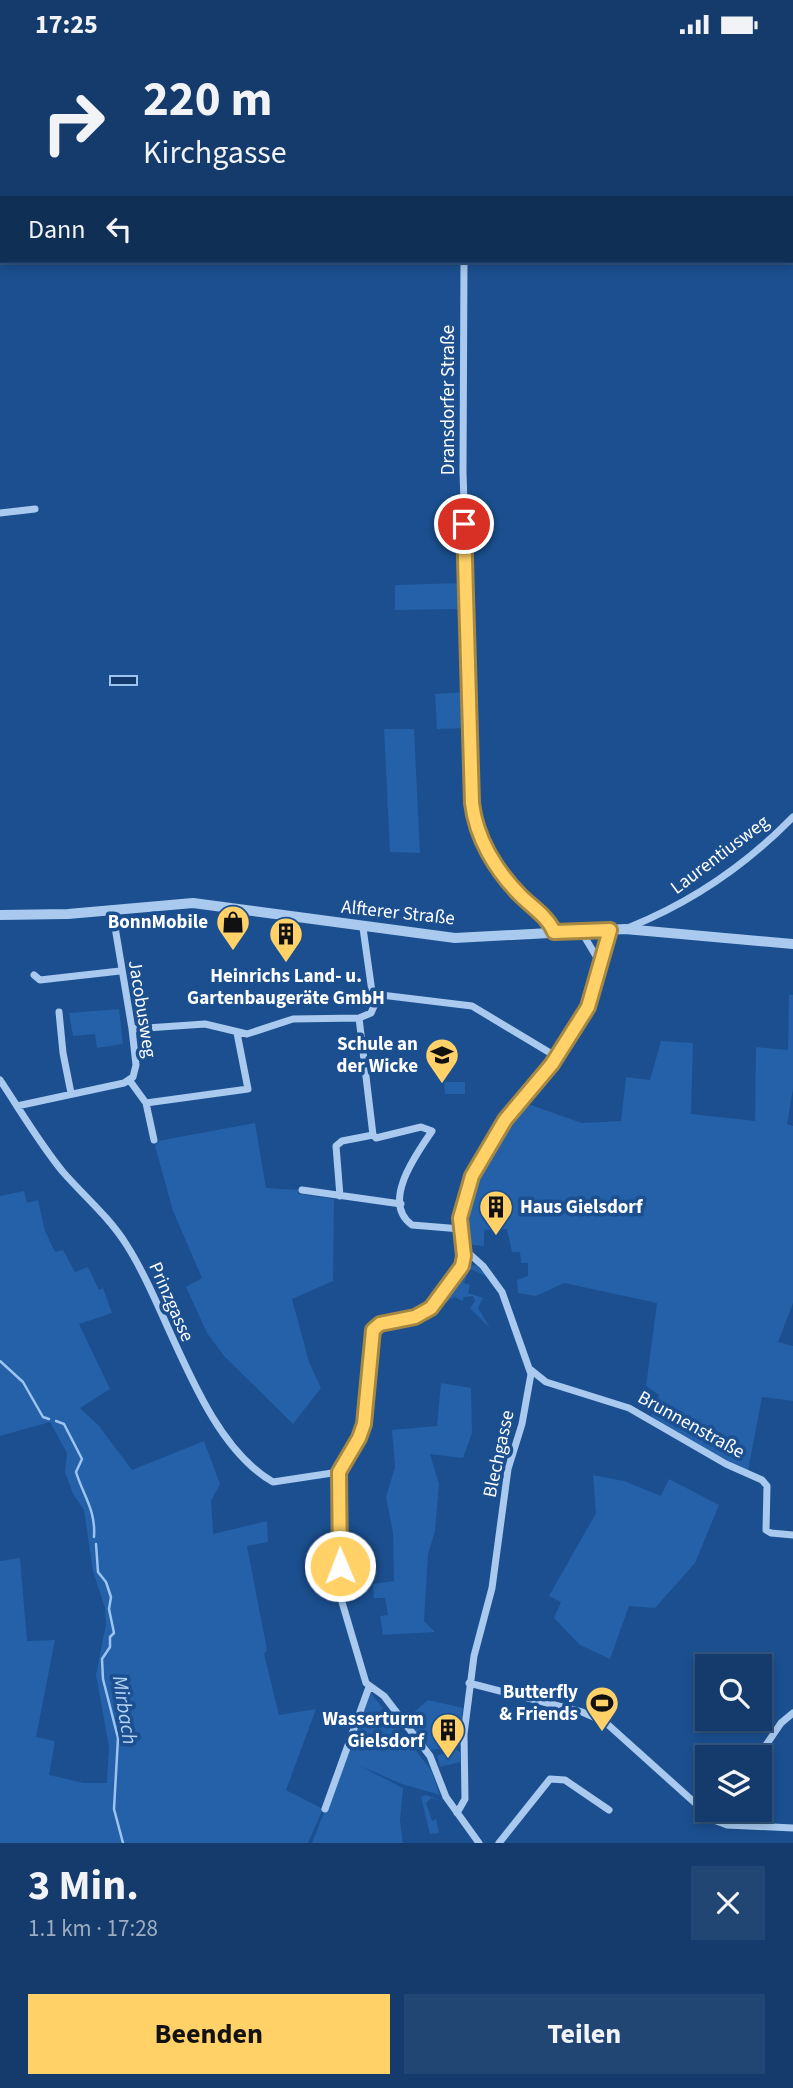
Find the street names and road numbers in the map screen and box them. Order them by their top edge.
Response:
street label: Dransdorfer Straße [435,325,462,475]
street label: Laurentiusweg [665,809,775,901]
street label: Alfterer Straße [340,894,456,932]
street label: Jacobusweg [121,958,163,1060]
street label: Prinzgasse [141,1258,201,1346]
street label: Brunnenstraße [633,1384,749,1466]
street label: Blechgasse [477,1408,521,1500]

